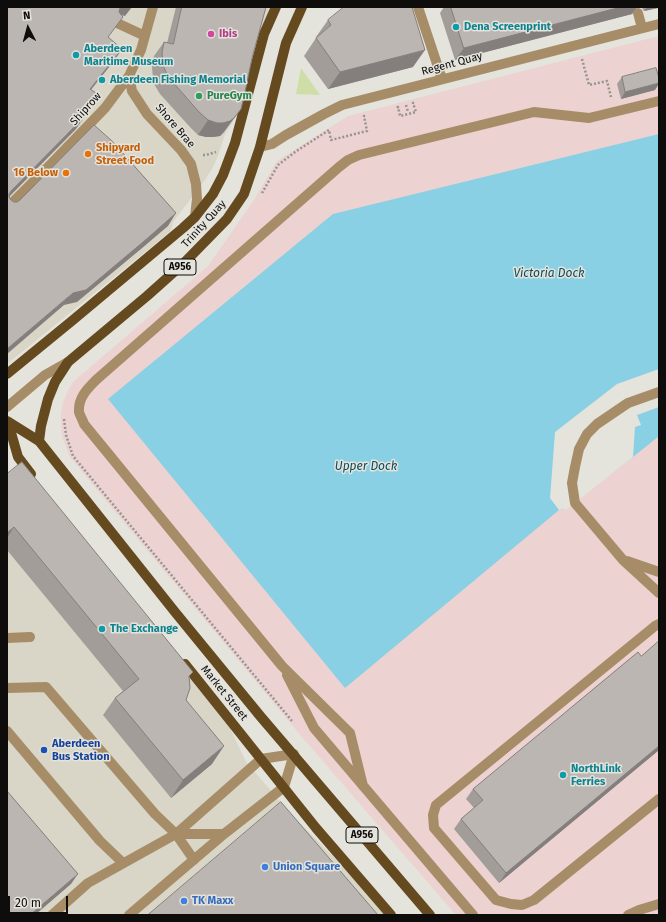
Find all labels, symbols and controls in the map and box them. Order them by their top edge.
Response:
north arrow [8,8,48,48]
text: N [22,9,31,22]
place label: Dena Screenprint [464,20,551,34]
marker: Dena Screenprint [451,22,461,32]
place label: Ibis [219,27,237,41]
marker: Ibis [206,29,216,39]
place label: Aberdeen Maritime Museum [84,42,173,68]
marker: Aberdeen Maritime Museum [71,50,81,60]
street label: Regent Quay [420,50,484,78]
place label: Aberdeen Fishing Memorial [110,73,246,87]
marker: Aberdeen Fishing Memorial [97,75,107,85]
place label: PureGym [207,89,252,103]
street label: Shiprow [68,90,104,128]
marker: PureGym [194,91,204,101]
street label: Shore Brae [152,101,198,151]
place label: Shipyard Street Food [96,141,154,167]
marker: Shipyard Street Food [83,149,93,159]
place label: 16 Below [13,166,58,180]
marker: 16 Below [61,168,71,178]
street label: Trinity Quay [179,197,229,251]
road number: A956 [164,259,196,275]
water label: Victoria Dock [513,267,585,281]
water label: Upper Dock [335,460,397,474]
place label: The Exchange [110,622,178,636]
marker: The Exchange [97,624,107,634]
street label: Market Street [198,663,250,723]
place label: Aberdeen Bus Station [52,737,110,763]
marker: Aberdeen Bus Station [39,745,49,755]
place label: NorthLink Ferries [571,762,621,788]
marker: NorthLink Ferries [558,770,568,780]
road number: A956 [346,827,378,843]
place label: Union Square [273,860,340,874]
marker: Union Square [260,862,270,872]
scale bar [10,888,70,914]
place label: TK Maxx [192,894,233,908]
text: 20 m [15,896,41,910]
marker: TK Maxx [179,896,189,906]

